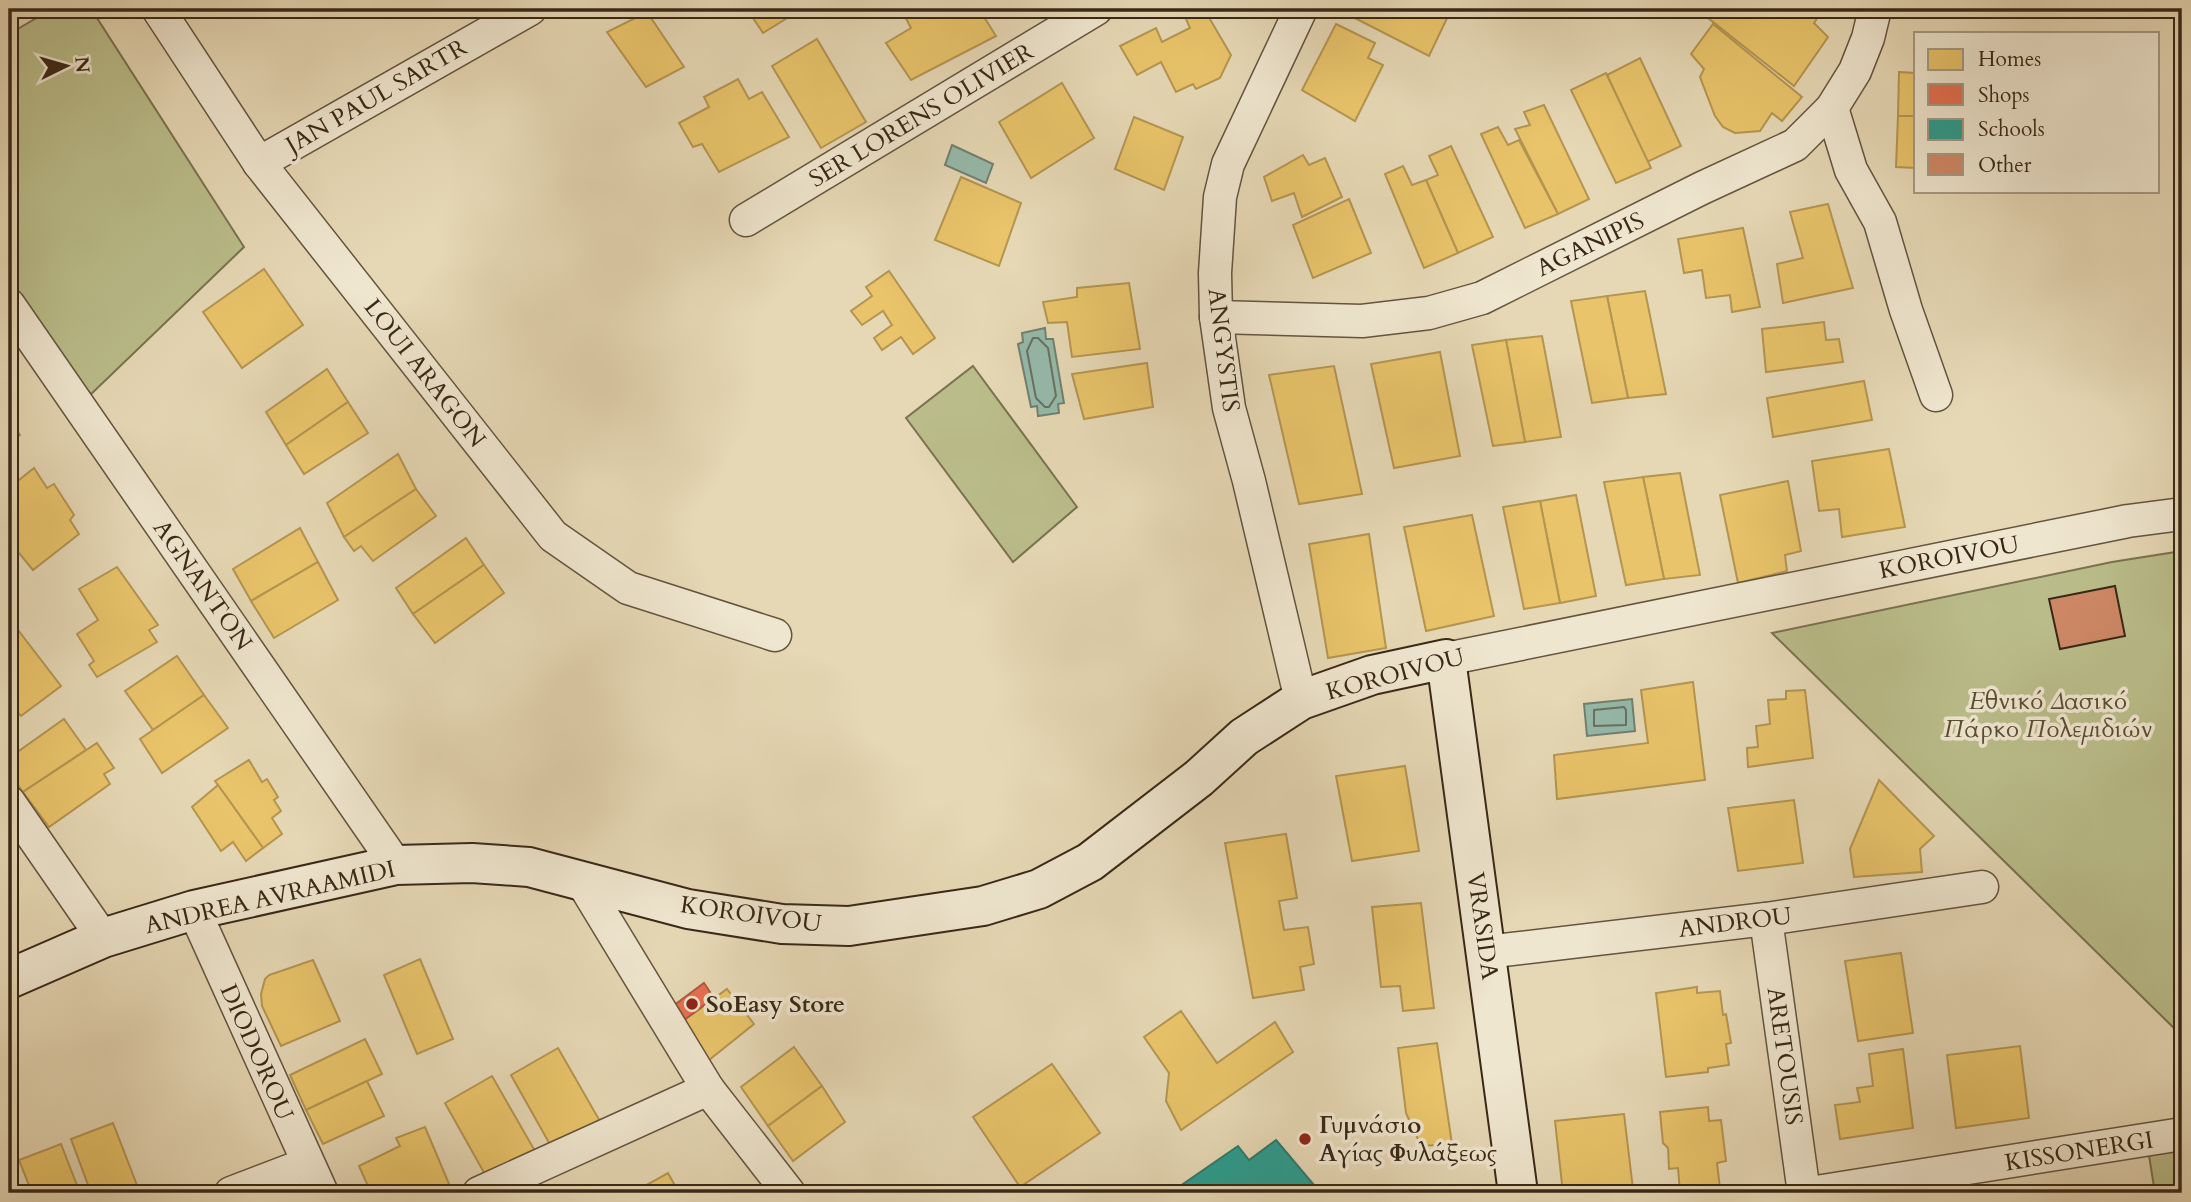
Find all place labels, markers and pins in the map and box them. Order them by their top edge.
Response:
place label: SoEasy Store [706,988,845,1021]
marker: SoEasy Store [684,996,700,1012]
place label: Γυμνάσιο Αγίας Φυλάξεως [1319,1109,1497,1170]
marker: Γυμνάσιο Αγίας Φυλάξεως [1297,1131,1313,1147]

